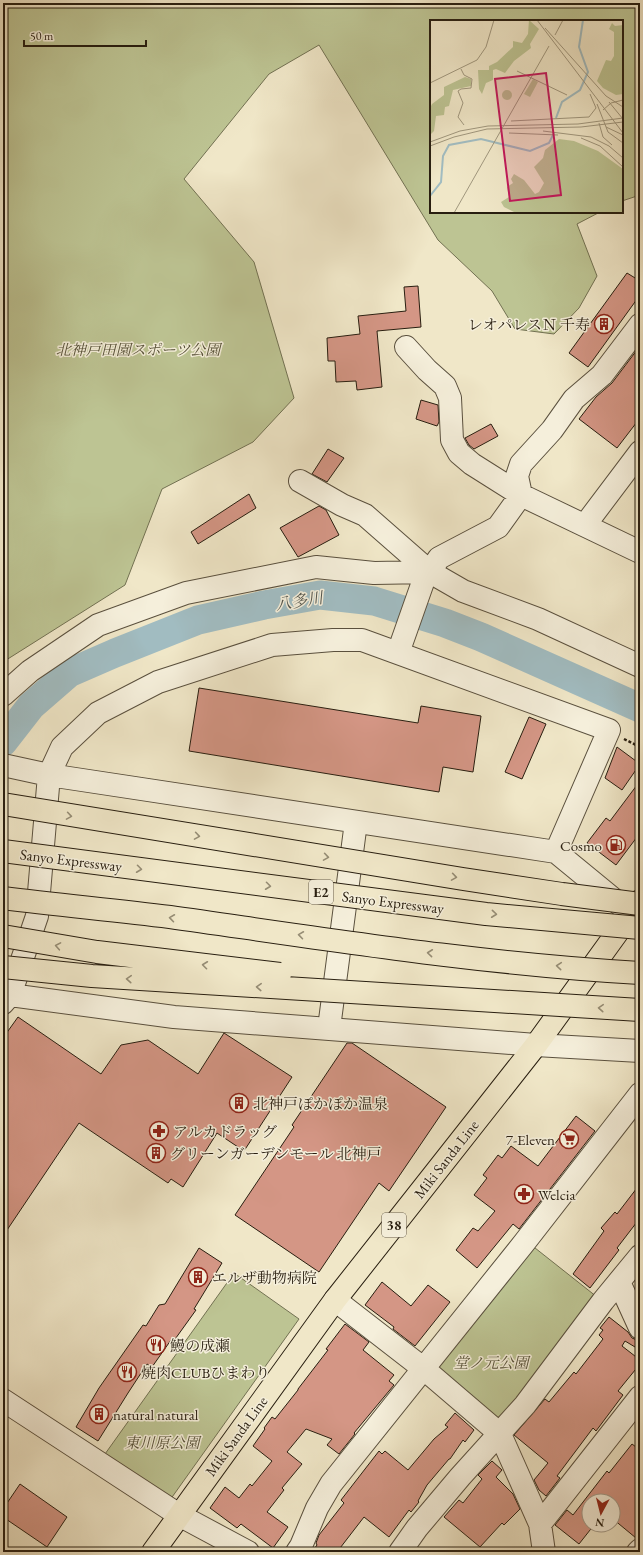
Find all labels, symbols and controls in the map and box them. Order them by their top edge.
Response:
inset map [430,20,623,213]
scale bar [24,22,146,48]
text: 50 m [30,28,54,44]
building icon: レオパレスＮ 千寿 [593,313,615,335]
place label: レオパレスＮ 千寿 [468,315,590,334]
park label: 北神戸田園スポーツ公園 [56,340,223,359]
water label: 八多川 [274,587,326,615]
one-way arrow [66,811,72,820]
one-way arrow [194,831,200,840]
fuel station icon: Cosmo [605,834,627,856]
place label: Cosmo [560,836,602,855]
street label: Sanyo Expressway [19,844,123,876]
one-way arrow [323,852,329,861]
one-way arrow [136,864,142,873]
one-way arrow [451,872,457,881]
road number: E2 [309,880,333,904]
one-way arrow [265,881,271,890]
street label: Sanyo Expressway [341,886,445,918]
one-way arrow [491,910,497,919]
one-way arrow [169,914,175,923]
one-way arrow [298,931,304,940]
one-way arrow [55,942,61,951]
one-way arrow [427,949,433,958]
one-way arrow [202,961,208,970]
one-way arrow [556,962,562,971]
one-way arrow [126,974,132,983]
one-way arrow [256,982,262,991]
one-way arrow [598,1004,604,1013]
building icon: 北神戸ぽかぽか温泉 [228,1092,250,1114]
place label: 北神戸ぽかぽか温泉 [253,1094,388,1113]
street label: Miki Sanda Line [409,1116,483,1202]
pharmacy icon: アルカドラッグ [148,1120,170,1142]
place label: アルカドラッグ [173,1122,277,1141]
supermarket icon: 7-Eleven [558,1128,580,1150]
place label: 7-Eleven [506,1130,555,1149]
building icon: グリーンガーデンモール 北神戸 [145,1142,167,1164]
place label: グリーンガーデンモール 北神戸 [170,1144,382,1163]
pharmacy icon: Welcia [513,1183,535,1205]
place label: Welcia [538,1185,575,1204]
road number: 38 [382,1213,406,1237]
building icon: エルザ動物病院 [187,1266,209,1288]
place label: エルザ動物病院 [212,1268,317,1287]
restaurant icon: 鰻の成瀬 [145,1334,167,1356]
place label: 鰻の成瀬 [170,1336,230,1355]
park label: 堂ノ元公園 [453,1353,531,1372]
restaurant icon: 焼肉CLUBひまわり [116,1361,138,1383]
place label: 焼肉CLUBひまわり [141,1363,270,1382]
street label: Miki Sanda Line [201,1392,272,1480]
building icon: natural natural [88,1403,110,1425]
place label: natural natural [113,1405,199,1424]
park label: 東川原公園 [124,1433,202,1452]
north arrow [581,1493,621,1533]
text: N [594,1515,605,1530]

